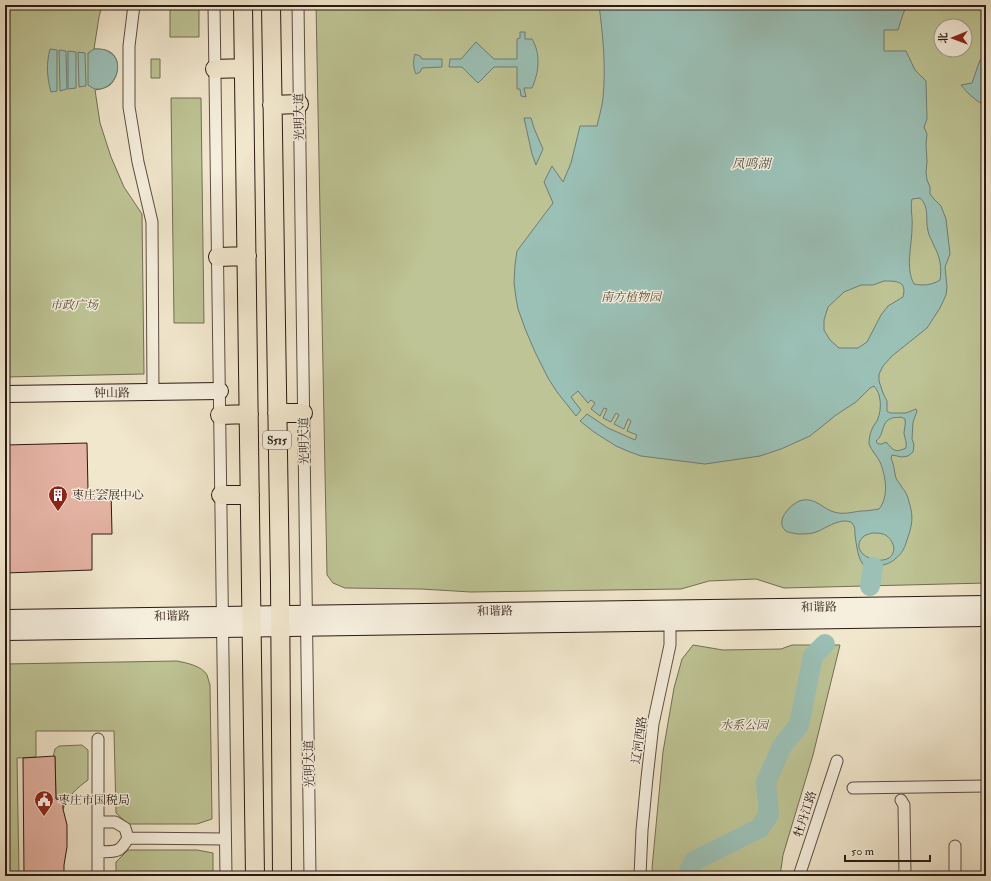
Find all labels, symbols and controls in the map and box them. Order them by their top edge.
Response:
north arrow [933,18,973,58]
text: 北 [937,33,950,44]
street label: 光明大道 [292,93,307,141]
water label: 凤鸣湖 [731,156,772,172]
park label: 南方植物园 [601,290,663,305]
park label: 市政广场 [50,298,99,313]
street label: 钟山路 [94,386,130,401]
street label: 光明大道 [297,417,312,465]
road number: S515 [263,431,291,449]
building icon: 枣庄会展中心 [47,484,69,512]
place label: 枣庄会展中心 [72,488,144,503]
street label: 和谐路 [801,600,837,615]
street label: 和谐路 [477,604,513,619]
street label: 和谐路 [154,609,190,624]
street label: 辽河西路 [629,715,650,765]
park label: 水系公园 [720,718,770,733]
street label: 光明大道 [302,740,317,788]
public building icon: 枣庄市国税局 [33,789,55,817]
street label: 牡丹江路 [791,789,820,839]
place label: 枣庄市国税局 [58,793,130,808]
scale bar [845,837,930,863]
text: 50 m [851,844,875,859]

